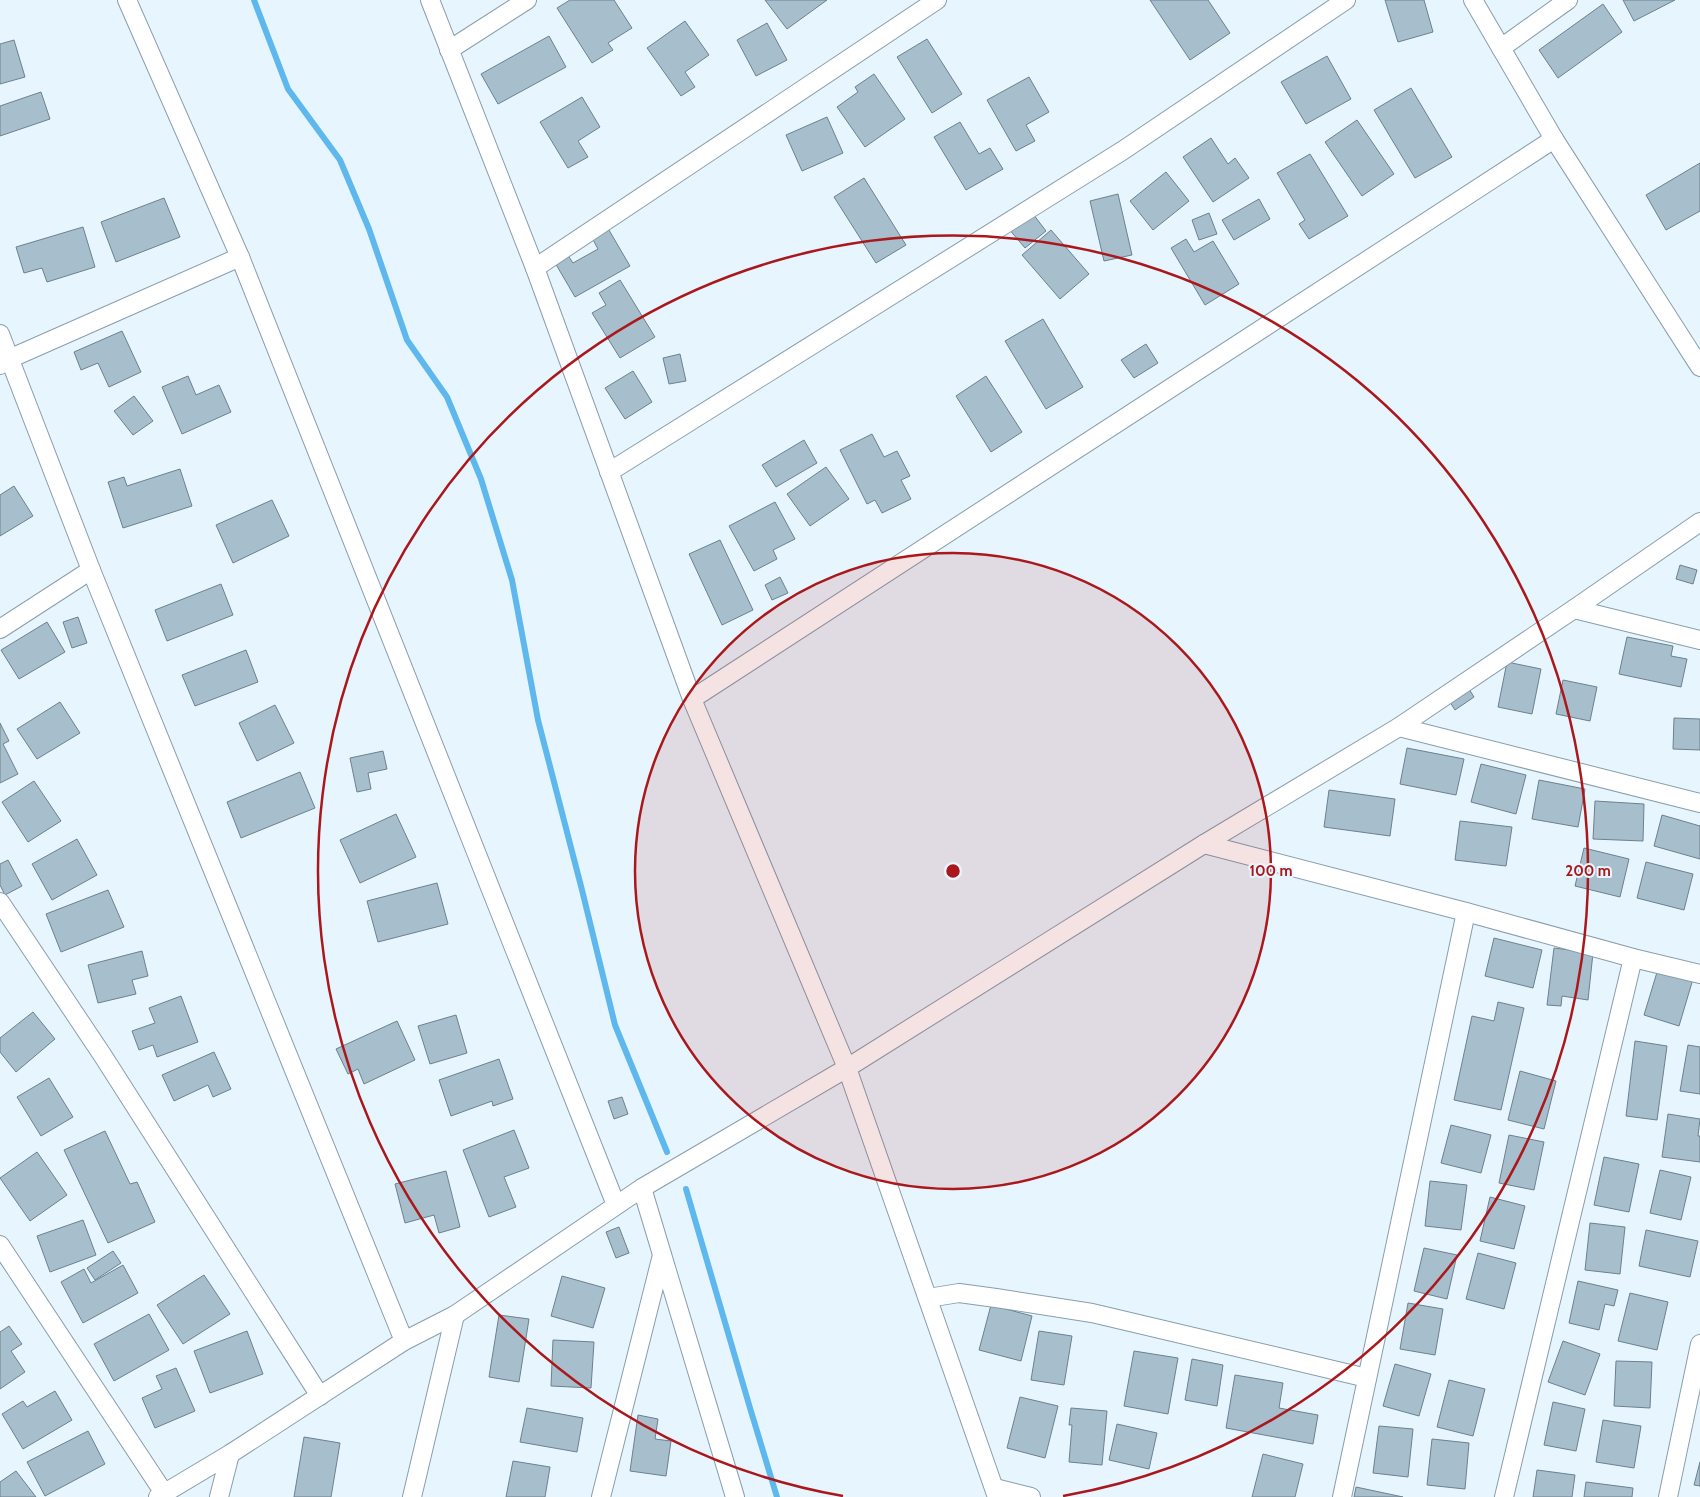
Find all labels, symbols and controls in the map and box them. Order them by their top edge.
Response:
centre of rings [944,862,962,880]
text: 100 m [1249,862,1293,880]
text: 200 m [1565,862,1611,880]

